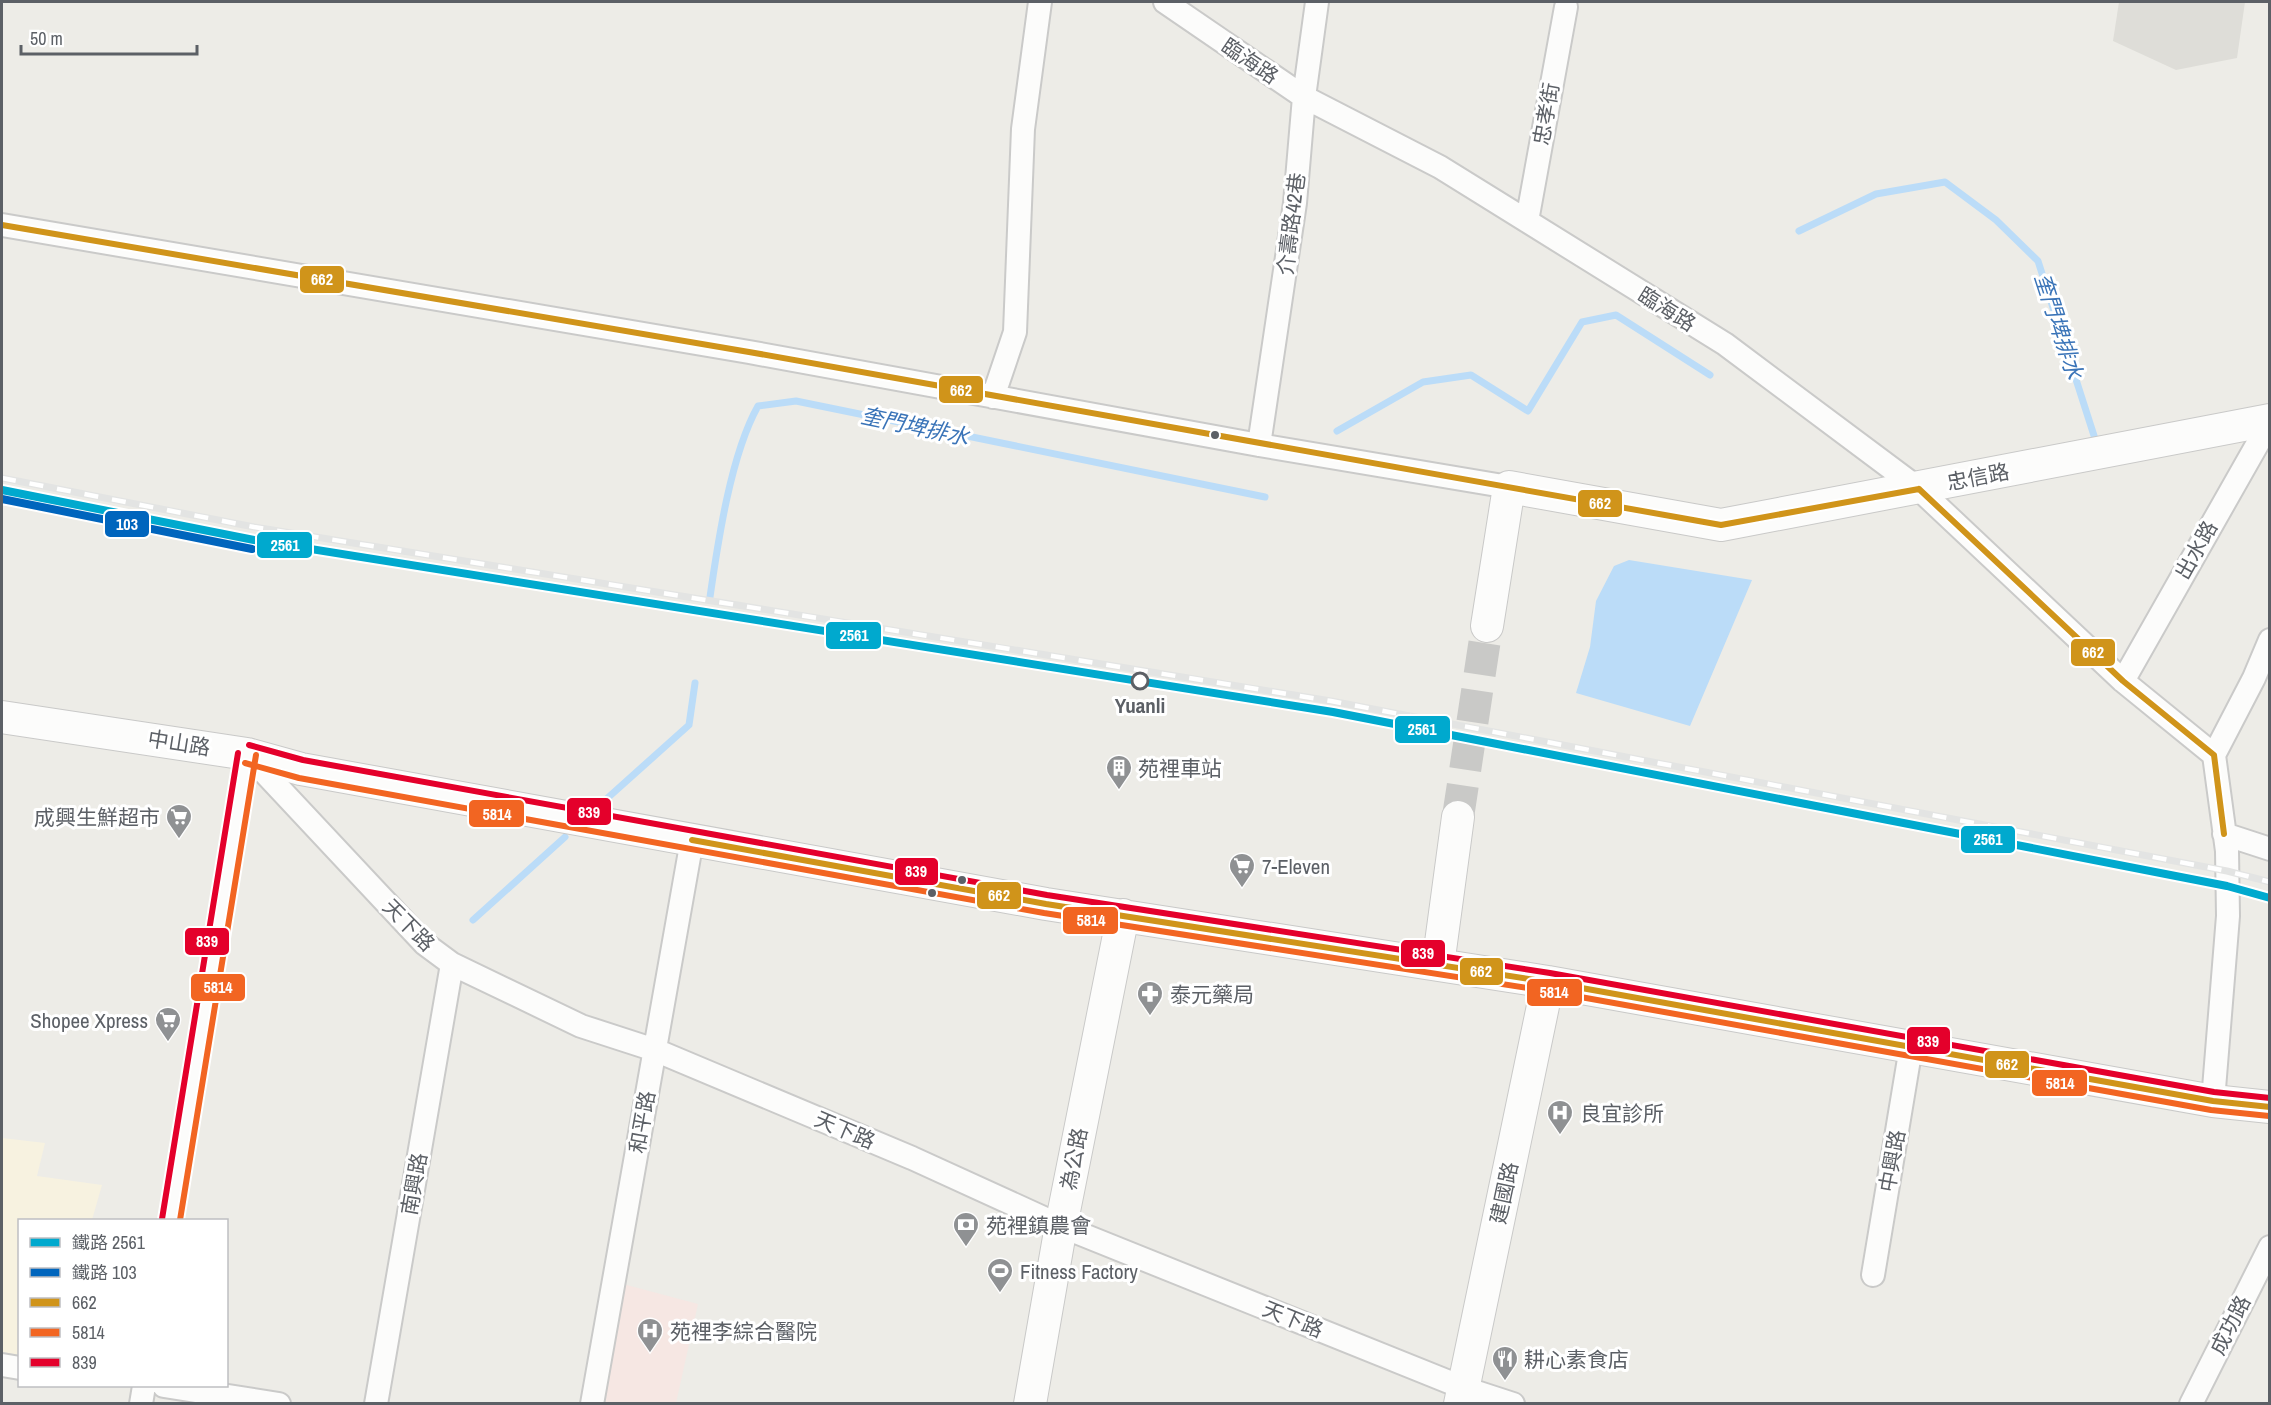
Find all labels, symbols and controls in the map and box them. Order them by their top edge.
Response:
scale bar [21,18,196,56]
text: 50 m [30,26,63,51]
street label: 臨海路 [1216,31,1284,91]
street label: 忠孝街 [1526,80,1566,148]
street label: 介壽路42巷 [1270,171,1312,277]
line badge: 662 [299,265,345,294]
text: 662 [311,268,333,290]
water label: 奎門埤排水 [2028,269,2091,384]
street label: 臨海路 [1633,280,1701,338]
line badge: 662 [938,375,984,404]
text: 662 [950,379,972,401]
water label: 奎門埤排水 [858,400,973,452]
unlabelled marker [1209,429,1221,441]
street label: 忠信路 [1944,457,2012,497]
line badge: 662 [1577,489,1623,518]
text: 662 [1589,492,1611,514]
line badge: 103 [104,510,150,538]
text: 103 [116,513,138,535]
street label: 出水路 [2168,515,2224,585]
line badge: 2561 [256,531,313,559]
text: 2561 [270,534,300,556]
line badge: 2561 [825,621,882,650]
text: 2561 [839,624,869,646]
line badge: 662 [2070,638,2116,667]
text: 662 [2082,641,2104,663]
marker: Yuanli [1131,672,1149,690]
place label: Yuanli [1115,691,1165,720]
line badge: 2561 [1394,715,1451,744]
text: 2561 [1407,718,1437,740]
street label: 中山路 [146,724,212,762]
building icon: 苑裡車站 [1104,753,1134,791]
place label: 苑裡車站 [1138,754,1222,783]
line badge: 839 [566,797,612,826]
line badge: 5814 [468,799,525,828]
text: 839 [578,801,600,823]
supermarket icon: 成興生鮮超市 [164,802,194,840]
place label: 成興生鮮超市 [34,803,160,832]
text: 5814 [482,803,512,825]
line badge: 2561 [1960,825,2016,854]
text: 2561 [1973,828,2003,850]
supermarket icon: 7-Eleven [1227,851,1257,889]
place label: 7-Eleven [1262,852,1330,881]
line badge: 839 [894,857,939,886]
text: 839 [905,860,927,882]
unlabelled marker [956,874,968,886]
line badge: 662 [976,881,1022,910]
text: 662 [988,884,1010,906]
unlabelled marker [926,887,938,899]
street label: 天下路 [376,892,442,958]
line badge: 5814 [1062,906,1119,935]
text: 5814 [1076,909,1106,931]
line badge: 839 [184,927,230,956]
text: 839 [196,930,218,952]
line badge: 839 [1400,939,1446,968]
text: 839 [1412,942,1434,964]
line badge: 662 [1459,957,1504,986]
text: 662 [1470,960,1492,982]
line badge: 5814 [190,973,246,1002]
text: 5814 [203,976,233,998]
line badge: 5814 [1526,978,1583,1007]
pharmacy icon: 泰元藥局 [1135,979,1165,1017]
place label: 泰元藥局 [1170,980,1254,1009]
text: 5814 [1539,981,1569,1003]
supermarket icon: Shopee Xpress [153,1005,183,1043]
place label: Shopee Xpress [30,1006,148,1035]
line badge: 839 [1906,1026,1951,1055]
text: 839 [1917,1030,1939,1052]
line badge: 662 [1984,1050,2030,1079]
text: 662 [1996,1053,2018,1075]
line badge: 5814 [2031,1069,2088,1097]
text: 5814 [2045,1072,2075,1094]
street label: 和平路 [622,1088,662,1156]
hospital icon: 良宜診所 [1545,1098,1575,1136]
place label: 良宜診所 [1580,1099,1664,1128]
street label: 天下路 [810,1104,880,1156]
street label: 為公路 [1054,1125,1094,1193]
street label: 中興路 [1872,1127,1912,1195]
street label: 南興路 [394,1150,434,1218]
street label: 建國路 [1483,1159,1525,1227]
bank icon: 苑裡鎮農會 [951,1210,981,1248]
place label: 苑裡鎮農會 [986,1211,1091,1240]
legend [18,1219,228,1387]
text: 鐵路 2561 [72,1230,146,1255]
sports icon: Fitness Factory [985,1256,1015,1294]
place label: Fitness Factory [1020,1257,1138,1286]
text: 鐵路 103 [72,1260,137,1285]
text: 662 [72,1290,97,1315]
street label: 成功路 [2203,1290,2257,1360]
street label: 天下路 [1258,1294,1328,1344]
hospital icon: 苑裡李綜合醫院 [635,1316,665,1354]
place label: 苑裡李綜合醫院 [670,1317,817,1346]
text: 5814 [72,1320,105,1345]
restaurant icon: 耕心素食店 [1490,1344,1520,1382]
place label: 耕心素食店 [1524,1345,1629,1374]
text: 839 [72,1350,97,1375]

